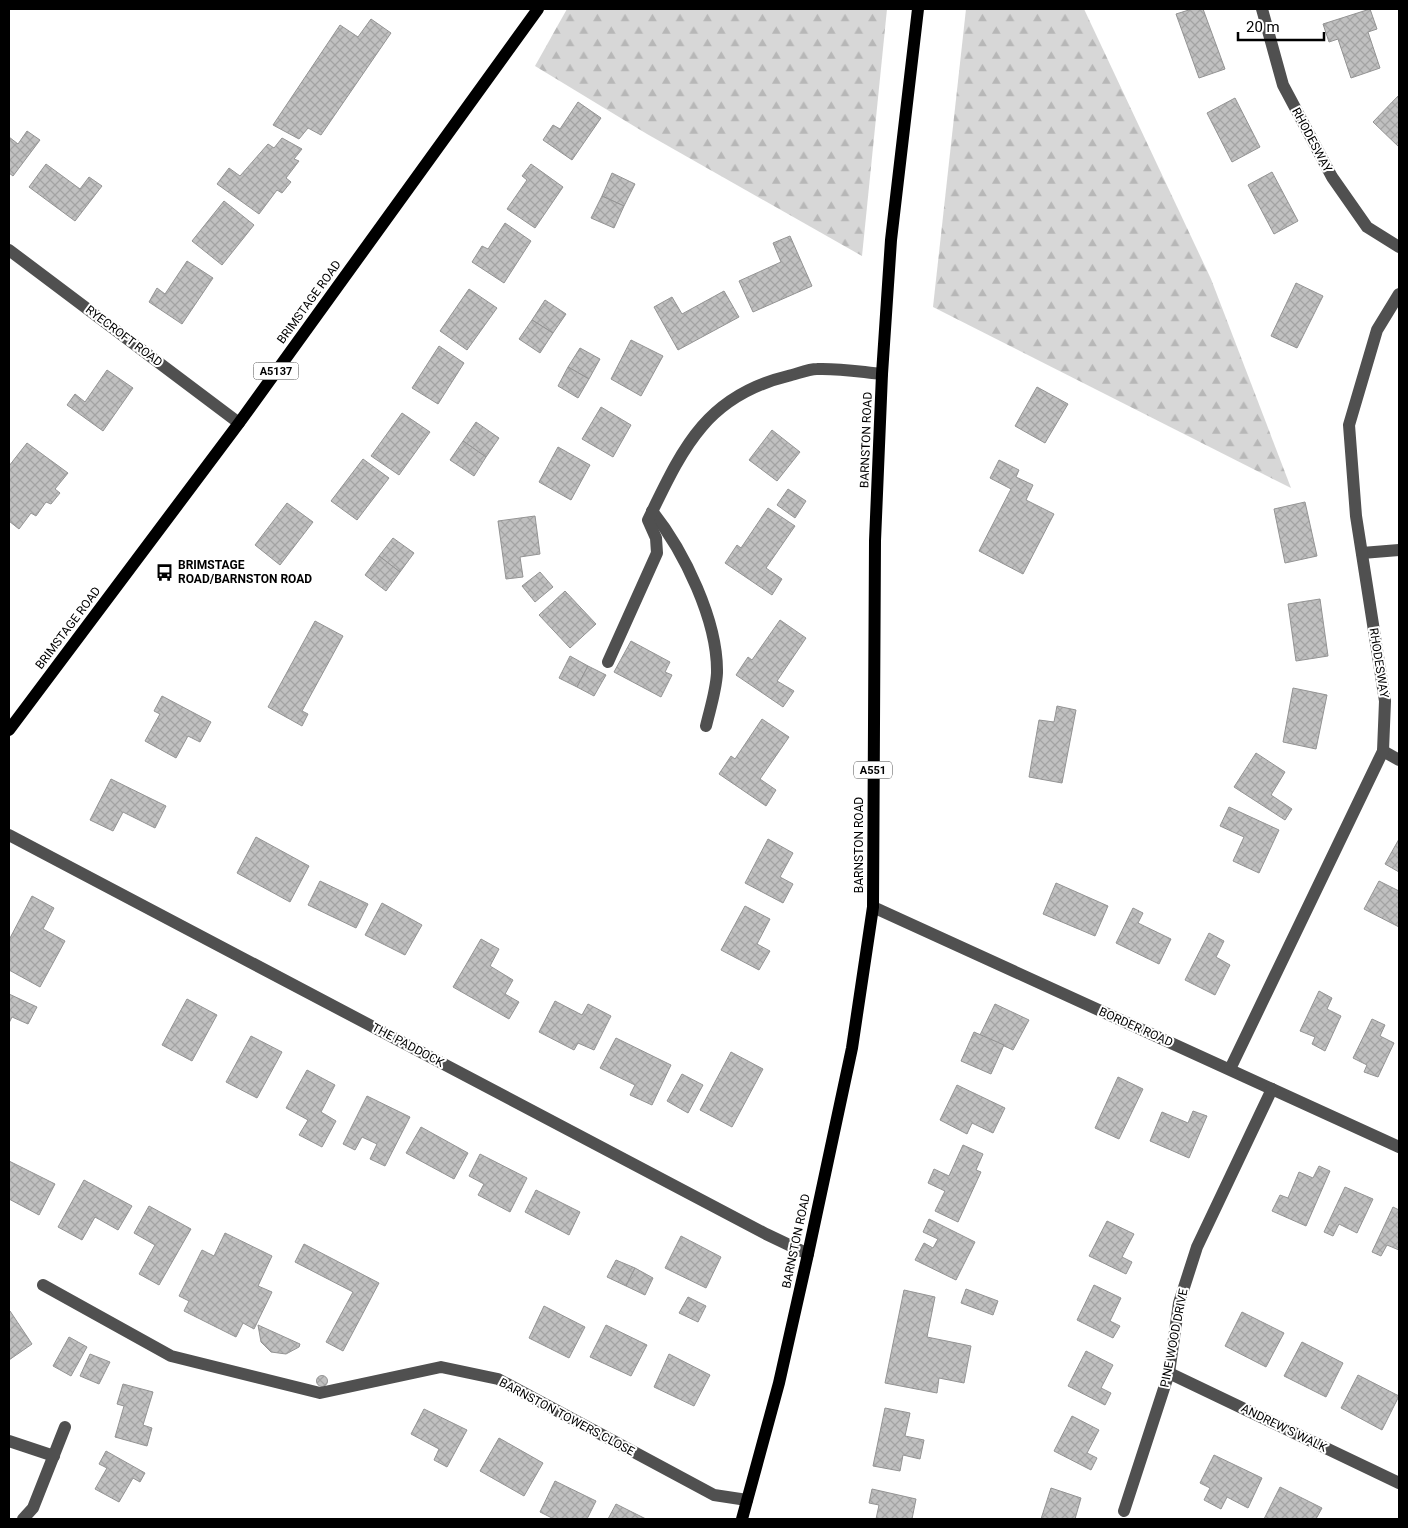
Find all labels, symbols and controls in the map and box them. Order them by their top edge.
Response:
scale bar [1238,10,1324,42]
text: 20 m [1246,18,1280,36]
street label: RHODESWAY [1289,105,1335,175]
street label: BRIMSTAGE ROAD [274,258,344,346]
street label: RYECROFT ROAD [83,303,165,369]
road number: A5137 [254,362,298,380]
street label: BARNSTON ROAD [857,391,875,488]
place label: BRIMSTAGE ROAD/BARNSTON ROAD [178,558,312,586]
bus stop icon: BRIMSTAGE ROAD/BARNSTON ROAD [154,562,174,582]
street label: BRIMSTAGE ROAD [32,584,104,672]
street label: RHODESWAY [1367,627,1392,700]
road number: A551 [854,762,892,778]
street label: BARNSTON ROAD [852,797,866,893]
street label: BORDER ROAD [1097,1004,1175,1050]
street label: THE PADDOCK [370,1020,447,1070]
street label: BARNSTON ROAD [779,1192,813,1290]
street label: PINE WOOD DRIVE [1158,1287,1190,1389]
street label: BARNSTON TOWERS CLOSE [497,1375,637,1459]
street label: ANDREW'S WALK [1239,1401,1330,1455]

